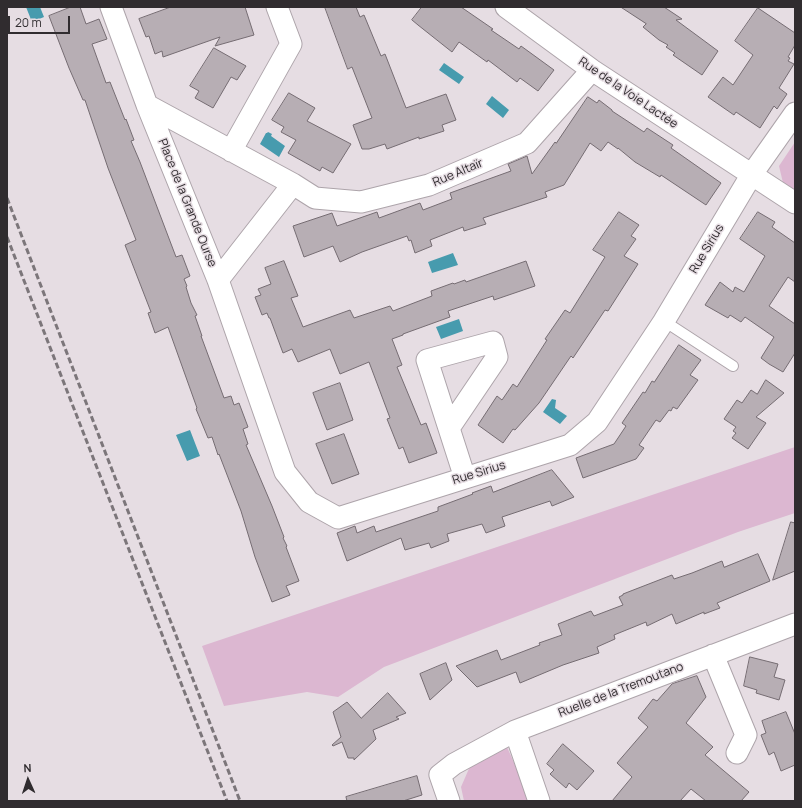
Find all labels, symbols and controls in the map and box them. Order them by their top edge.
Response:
scale bar [10,8,72,34]
text: 20 m [15,14,42,31]
street label: Rue de la Voie Lactée [576,54,680,132]
street label: Place de la Grande Ourse [155,137,219,269]
street label: Rue Altaïr [431,156,485,190]
street label: Rue Sirius [687,222,727,276]
street label: Rue Sirius [451,458,507,488]
street label: Ruelle de la Tremoutano [556,659,686,721]
north arrow [8,760,48,800]
text: N [23,760,32,775]

